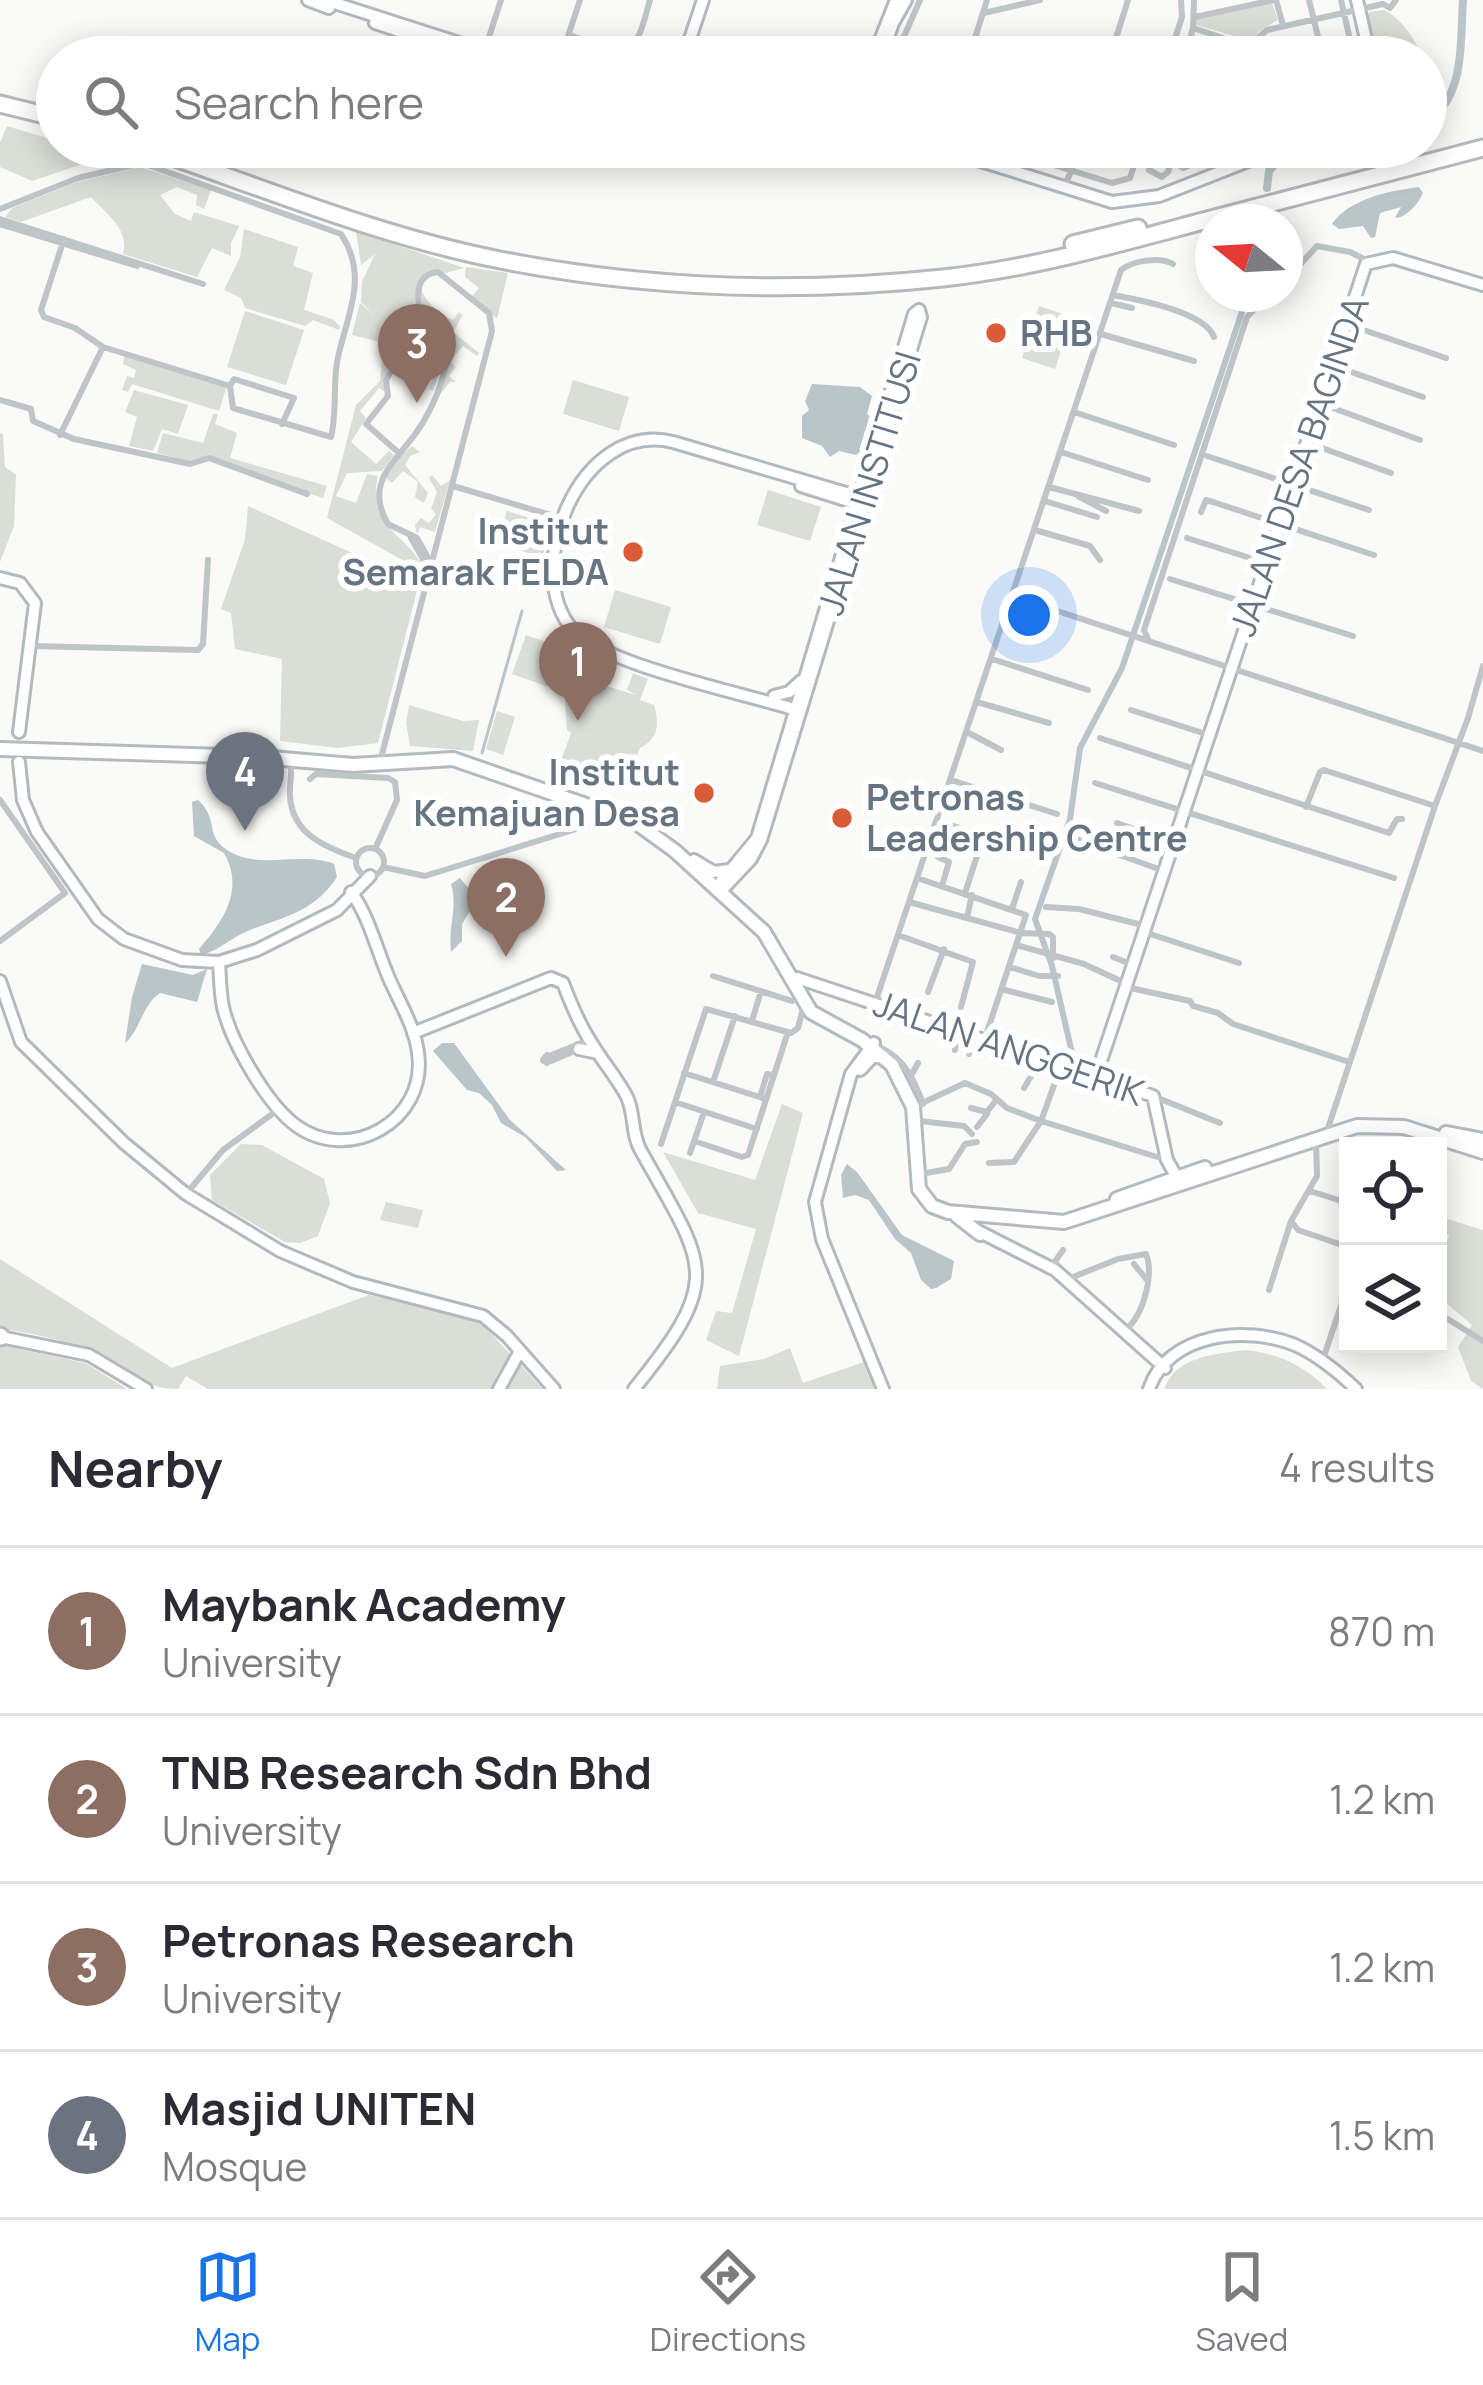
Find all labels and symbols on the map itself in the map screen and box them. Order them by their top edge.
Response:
north arrow [1195,204,1303,312]
street label: JALAN DESA BAGINDA [1217,289,1380,642]
pin: 3 [378,304,456,403]
place label: RHB [1020,308,1092,357]
marker: RHB [983,320,1009,346]
street label: JALAN INSTITUSI [805,345,932,621]
place label: Institut Semarak FELDA [342,506,609,596]
marker: Institut Semarak FELDA [620,539,646,565]
your location [999,585,1059,645]
pin: 1 [539,622,617,721]
pin: 4 [206,732,284,831]
place label: Institut Kemajuan Desa [413,747,680,837]
place label: Petronas Leadership Centre [866,772,1188,862]
marker: Institut Kemajuan Desa [691,780,717,806]
marker: Petronas Leadership Centre [829,805,855,831]
pin: 2 [467,858,545,957]
street label: JALAN ANGGERIK [867,978,1152,1117]

